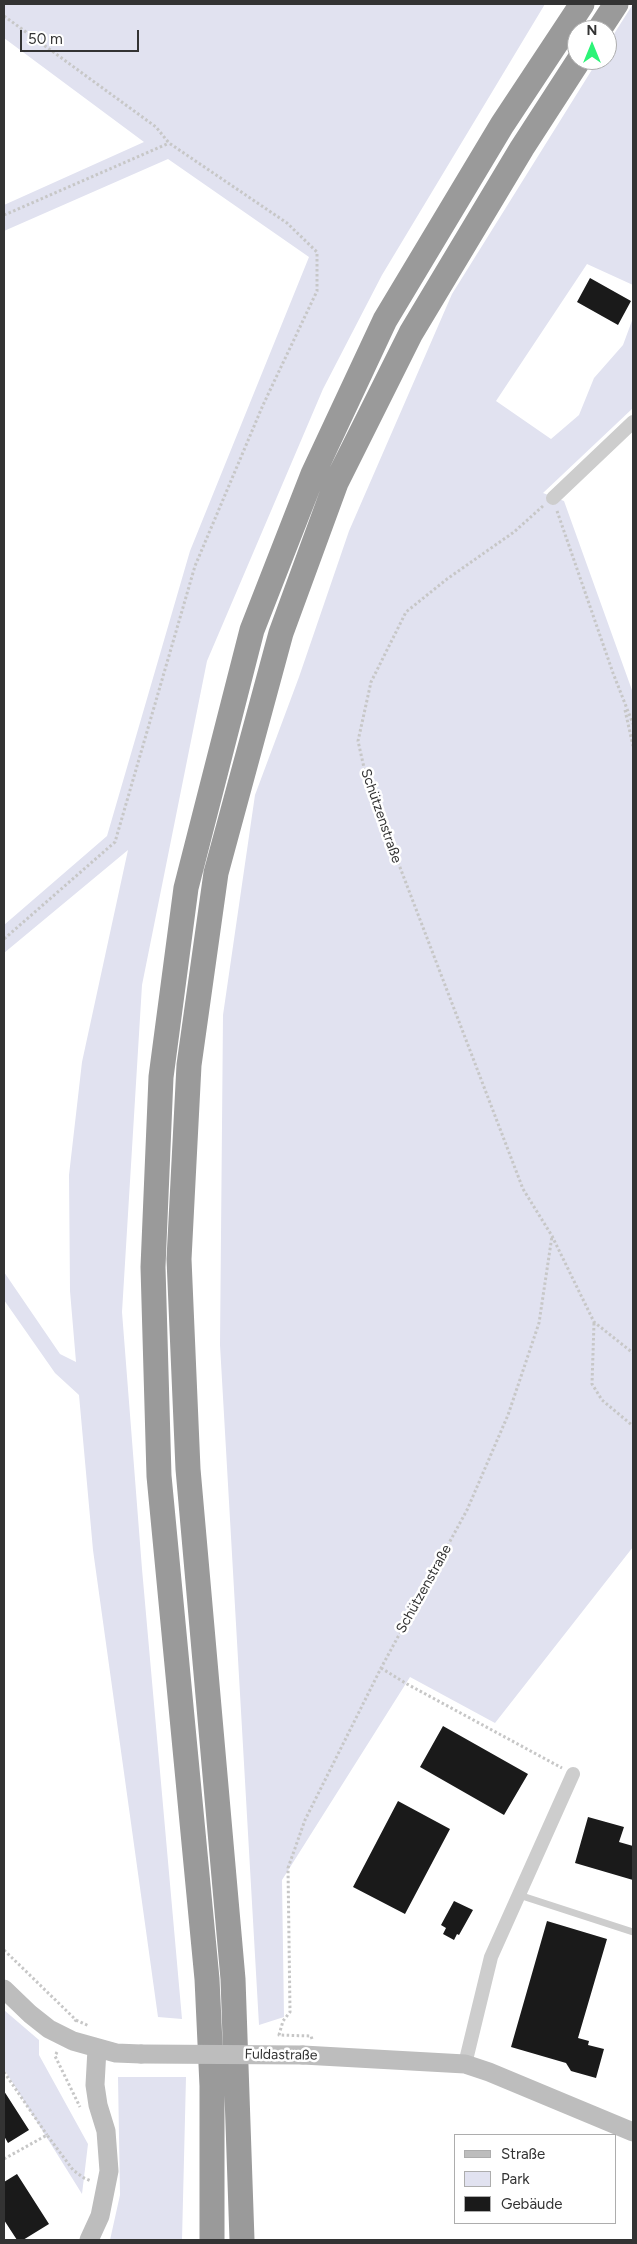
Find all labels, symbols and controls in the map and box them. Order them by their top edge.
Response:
scale bar [22,20,141,52]
north arrow [567,20,617,70]
text: N [587,22,597,39]
text: 50 m [28,30,63,48]
street label: Schützenstraße [357,767,405,865]
street label: Schützenstraße [393,1542,455,1636]
street label: Fuldastraße [244,2046,318,2064]
legend [454,2134,617,2224]
text: Straße [501,2145,545,2163]
text: Park [501,2170,530,2188]
text: Gebäude [501,2195,562,2213]

